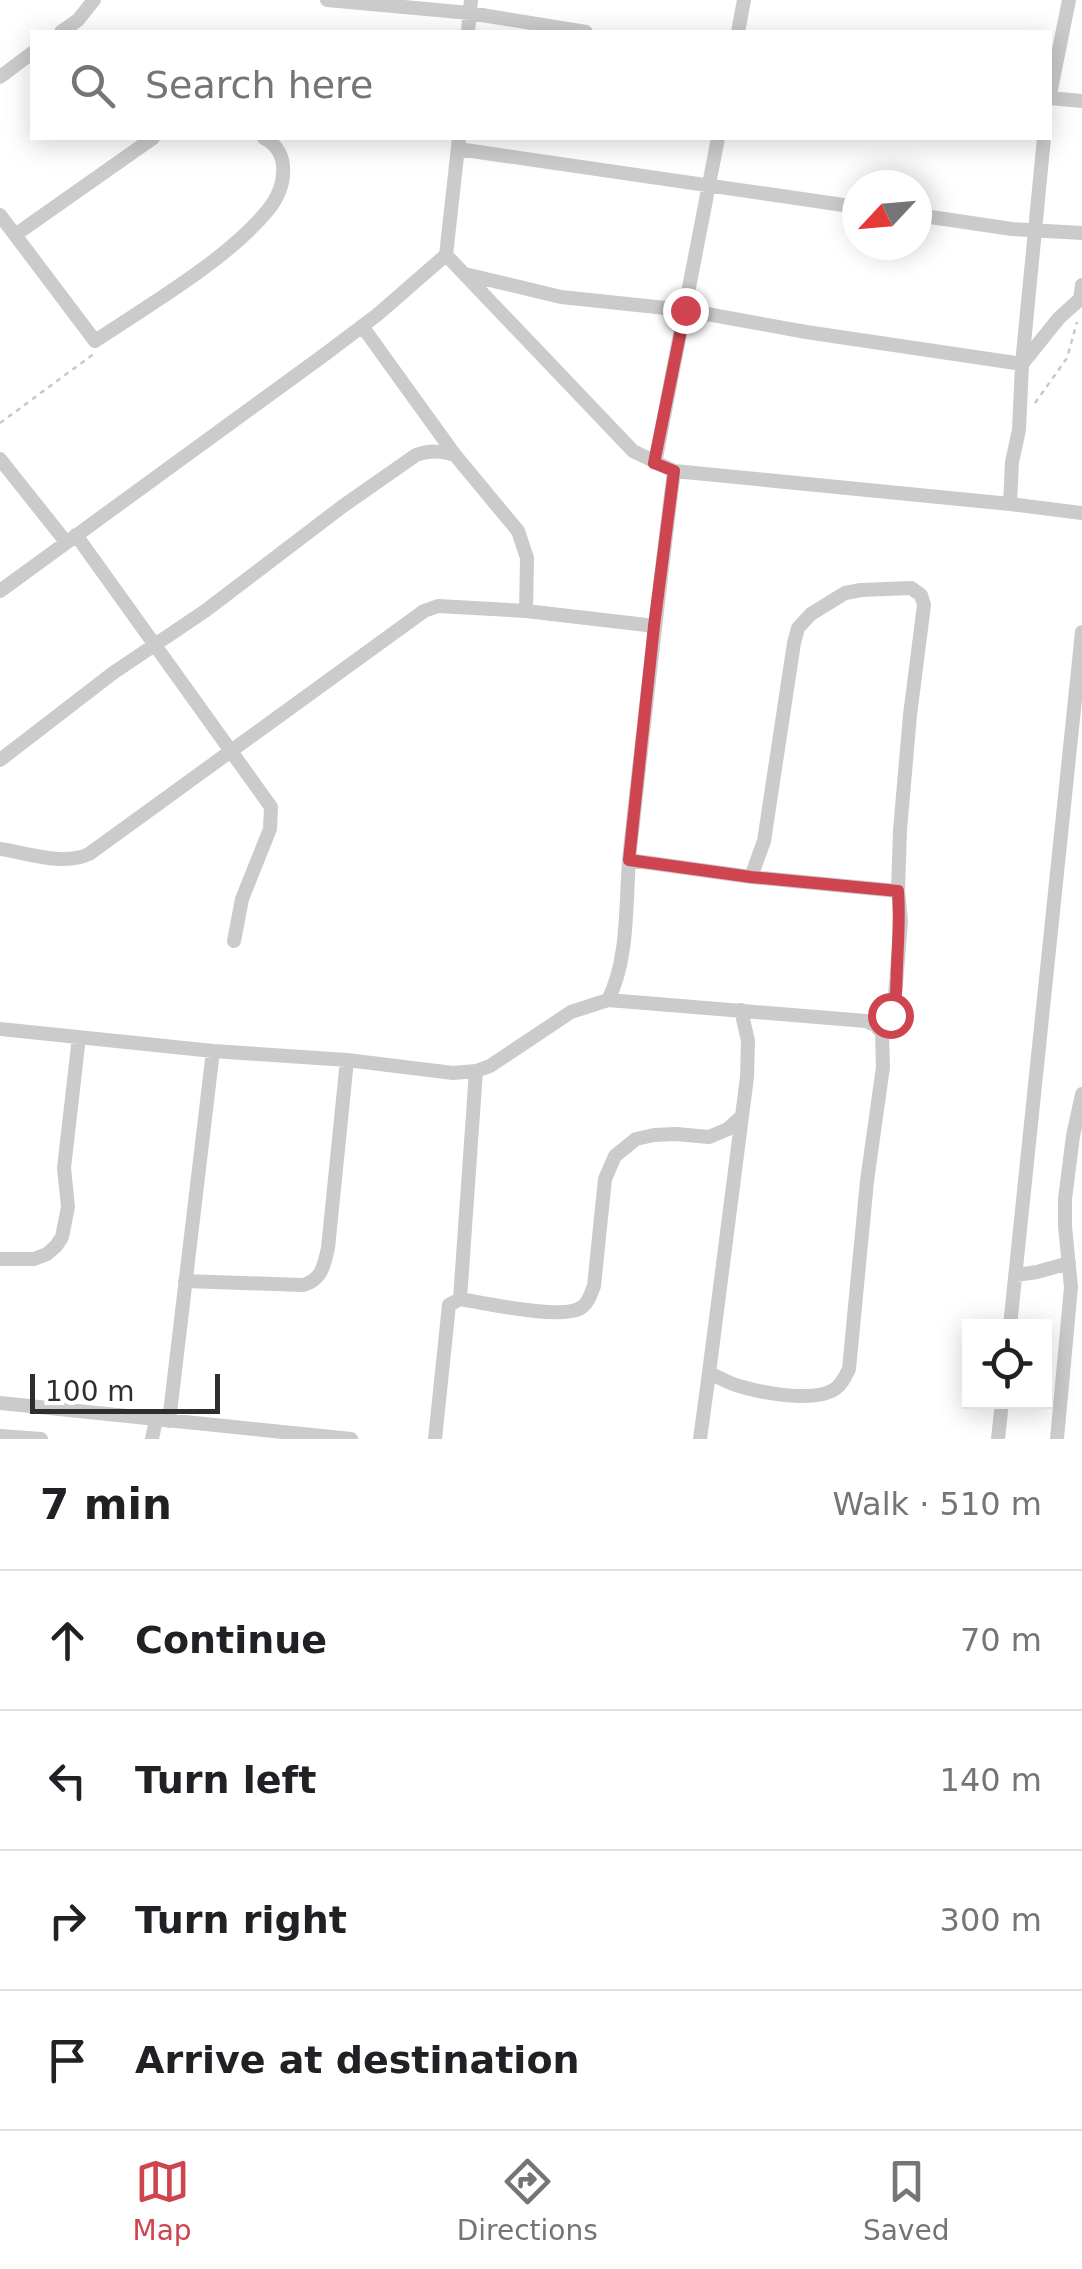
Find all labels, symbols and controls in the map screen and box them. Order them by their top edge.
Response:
search box [30,30,1052,140]
icon: search [65,58,120,113]
text: Search here [145,63,373,107]
north arrow [842,170,932,260]
route end [663,288,709,334]
route start [868,993,914,1039]
map controls [962,1319,1052,1409]
button: locate [962,1319,1052,1409]
scale bar [30,1369,220,1414]
text: 100 m [45,1375,135,1408]
text: 7 min [40,1480,172,1529]
text: Walk · 510 m [832,1485,1042,1523]
icon: ahead [40,1613,95,1668]
text: Continue [135,1618,327,1662]
text: 70 m [960,1621,1042,1659]
icon: left [40,1753,95,1808]
text: Turn left [135,1758,316,1802]
text: 140 m [940,1761,1042,1799]
icon: right [40,1893,95,1948]
text: Turn right [135,1898,347,1942]
text: 300 m [940,1901,1042,1939]
icon: arrive [40,2033,95,2088]
text: Arrive at destination [135,2038,580,2082]
tab: Map [133,2154,192,2247]
tab: Directions [457,2154,598,2247]
tab: Saved [863,2154,949,2247]

